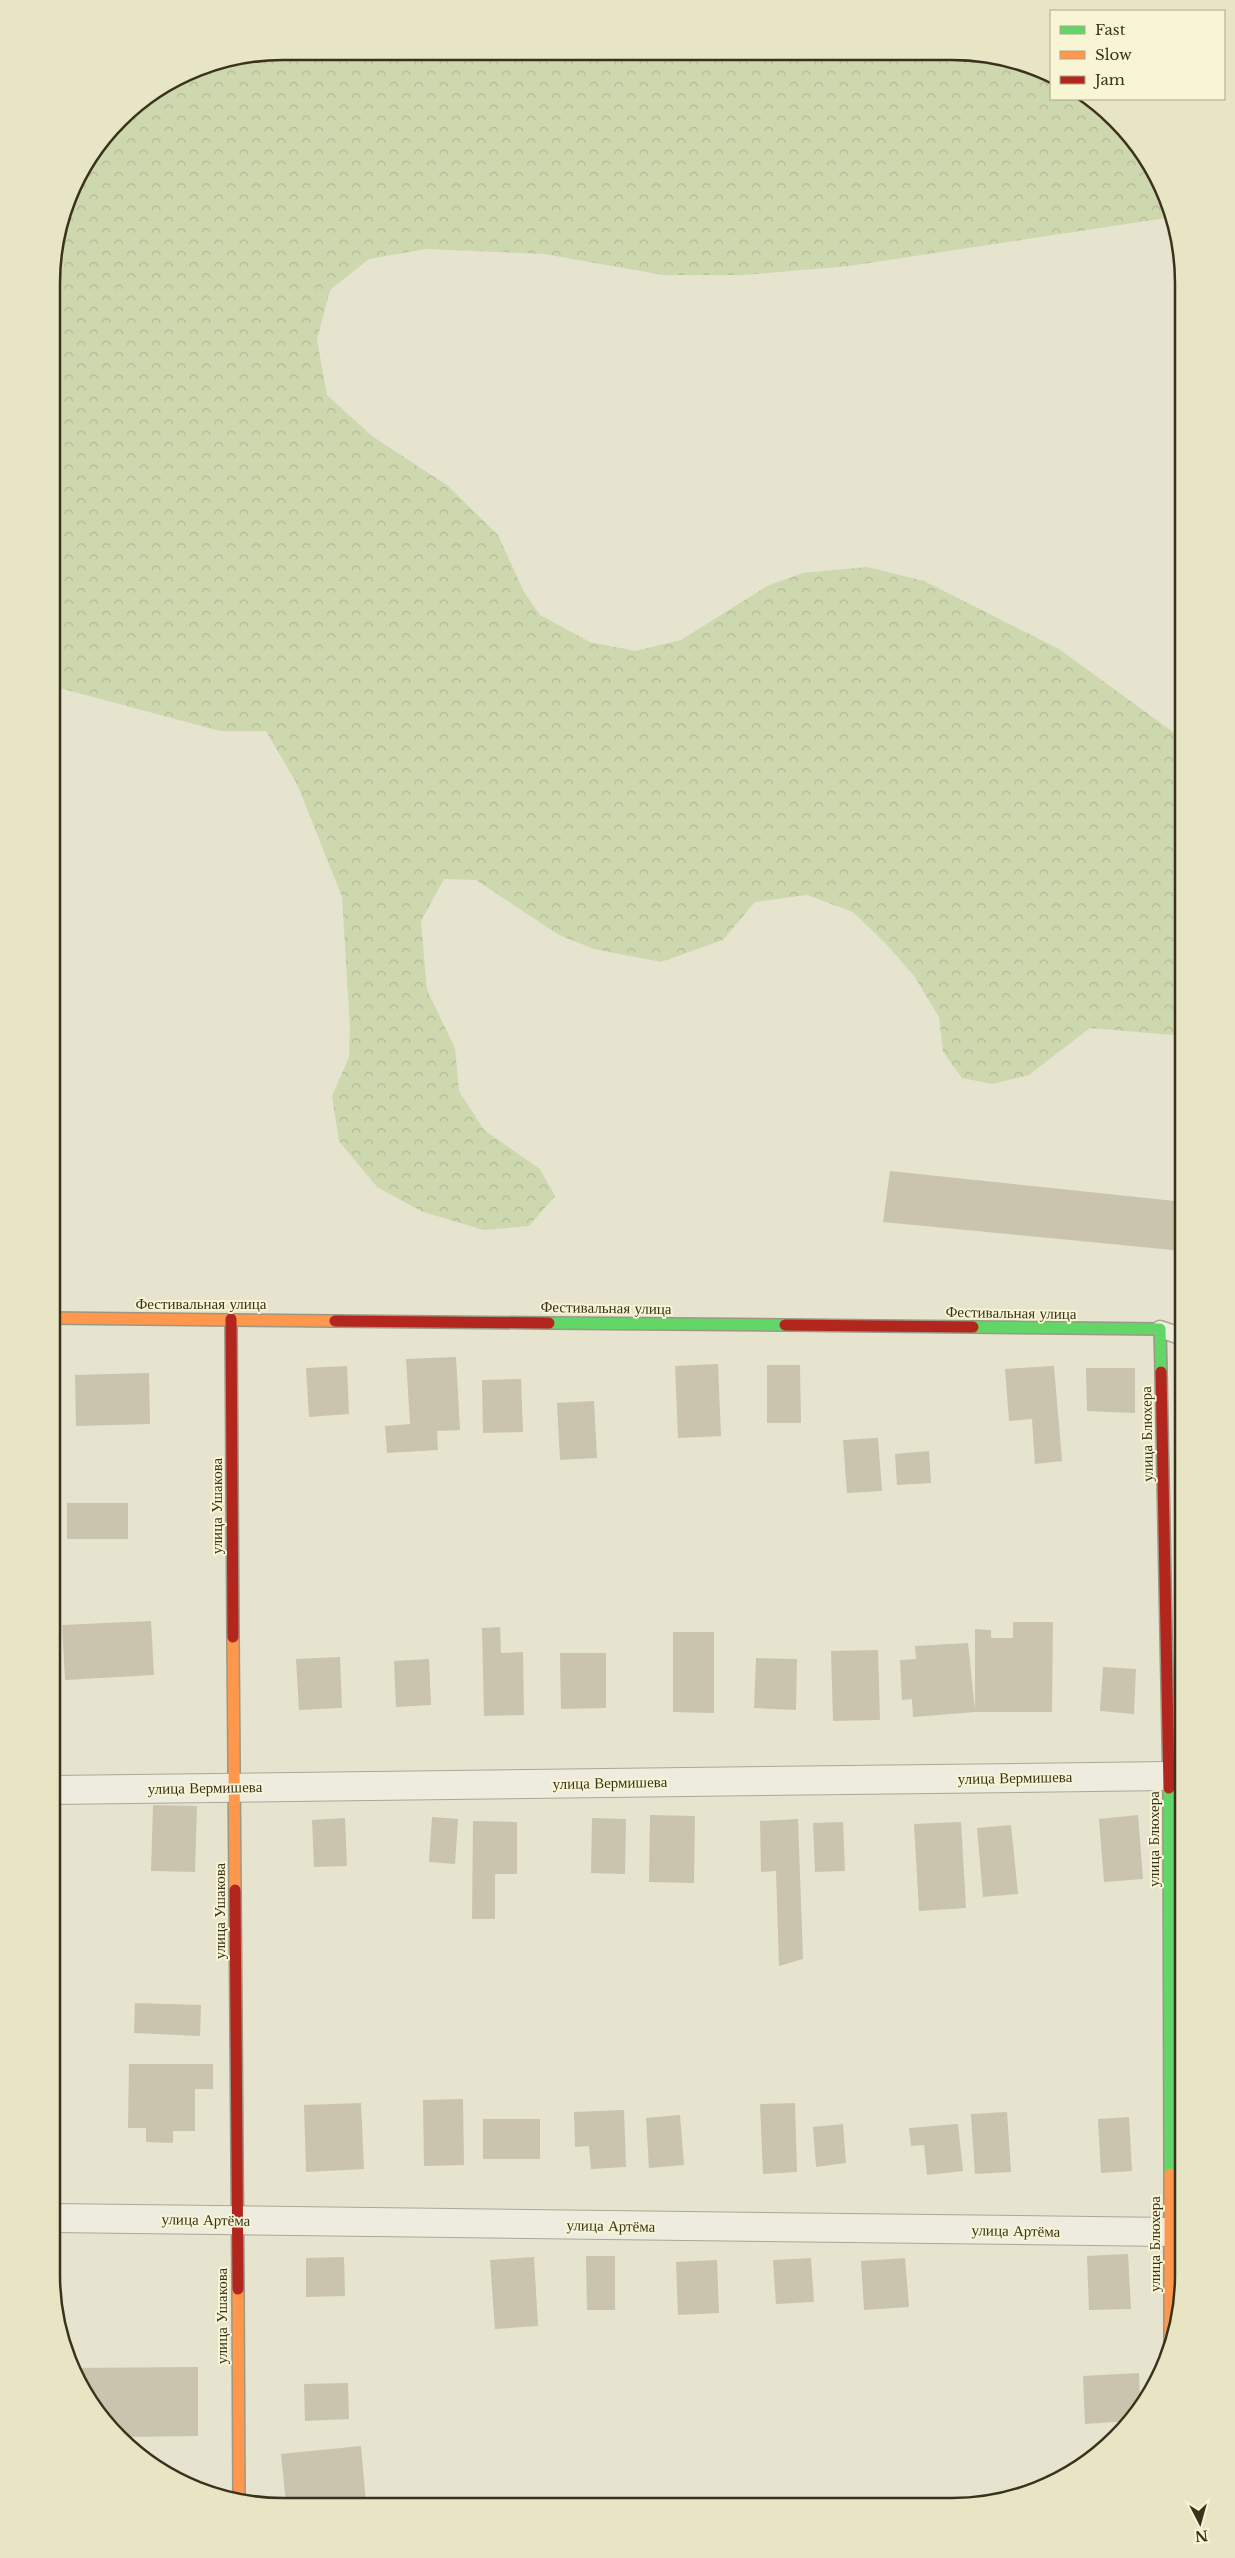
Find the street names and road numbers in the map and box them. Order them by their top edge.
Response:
street label: Фестивальная улица [135,1294,267,1313]
street label: Фестивальная улица [540,1297,672,1318]
street label: Фестивальная улица [945,1302,1077,1323]
street label: улица Блюхера [1136,1386,1157,1482]
street label: улица Ушакова [207,1457,226,1554]
street label: улица Вермишева [958,1767,1073,1788]
street label: улица Вермишева [553,1772,668,1793]
street label: улица Вермишева [148,1777,263,1798]
street label: улица Блюхера [1144,1791,1163,1887]
street label: улица Ушакова [210,1862,229,1959]
street label: улица Блюхера [1145,2196,1164,2292]
street label: улица Артёма [161,2209,251,2230]
street label: улица Артёма [566,2215,656,2236]
street label: улица Артёма [971,2220,1061,2241]
street label: улица Ушакова [212,2267,231,2364]

